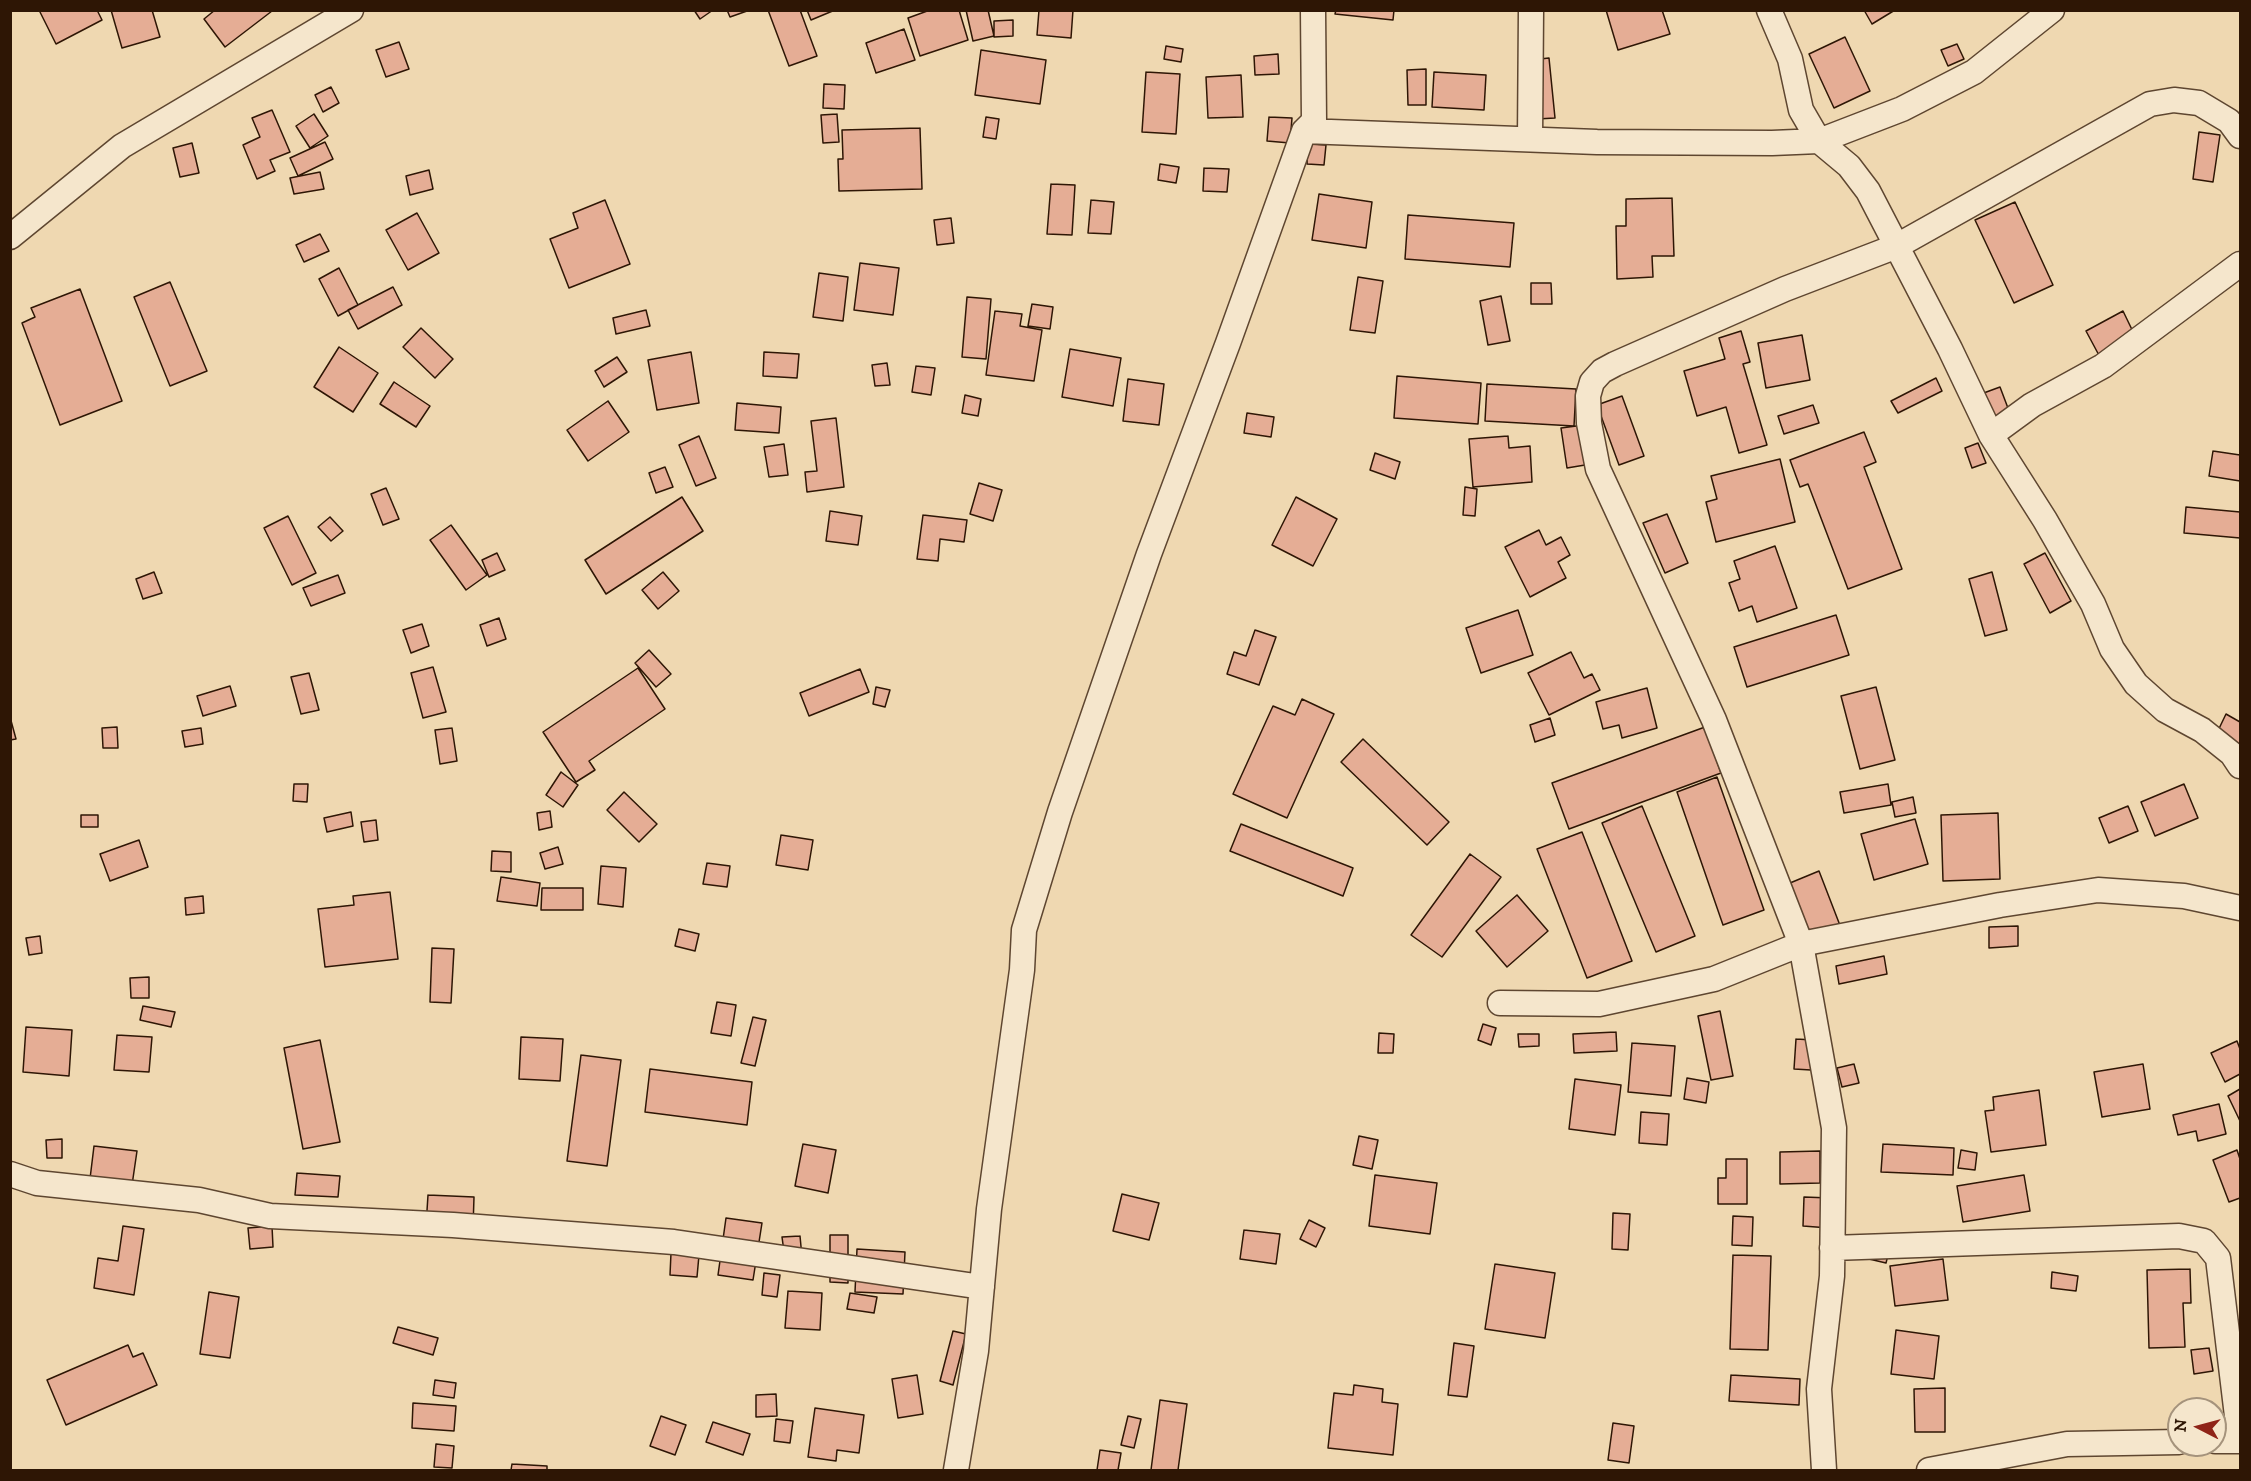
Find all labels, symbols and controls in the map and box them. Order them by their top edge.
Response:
north arrow [2167,1397,2227,1457]
text: N [2170,1418,2192,1433]

